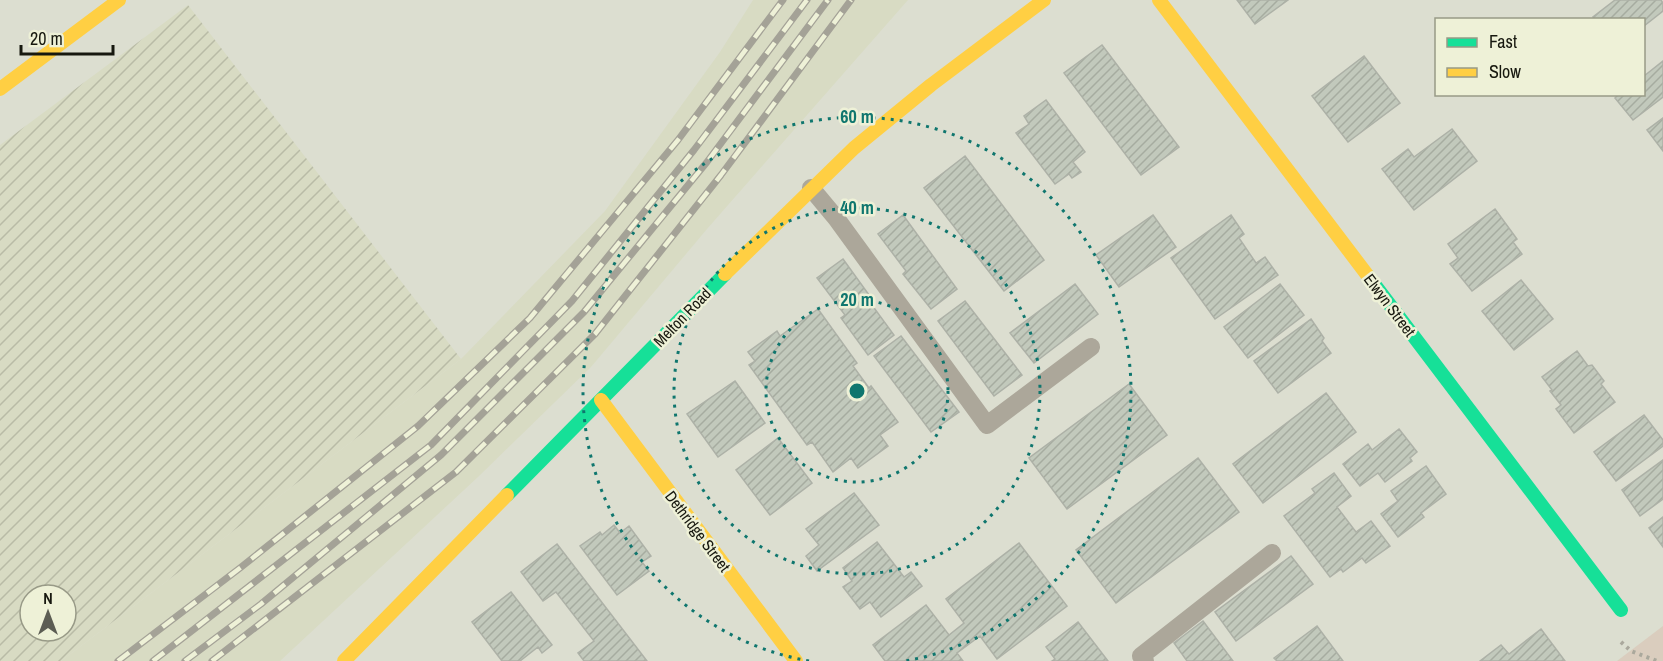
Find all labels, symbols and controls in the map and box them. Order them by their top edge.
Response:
scale bar [21,18,112,56]
legend [1435,18,1645,96]
text: 20 m [30,26,63,51]
text: Fast [1489,29,1517,54]
text: Slow [1489,59,1521,84]
text: 60 m [840,104,874,129]
text: 40 m [840,195,874,220]
street label: Elwyn Street [1359,269,1421,341]
street label: Melton Road [648,283,716,351]
text: 20 m [840,287,874,312]
centre of rings [847,381,867,401]
street label: Dethridge Street [660,486,736,576]
north arrow [18,583,78,643]
text: N [43,587,53,609]

